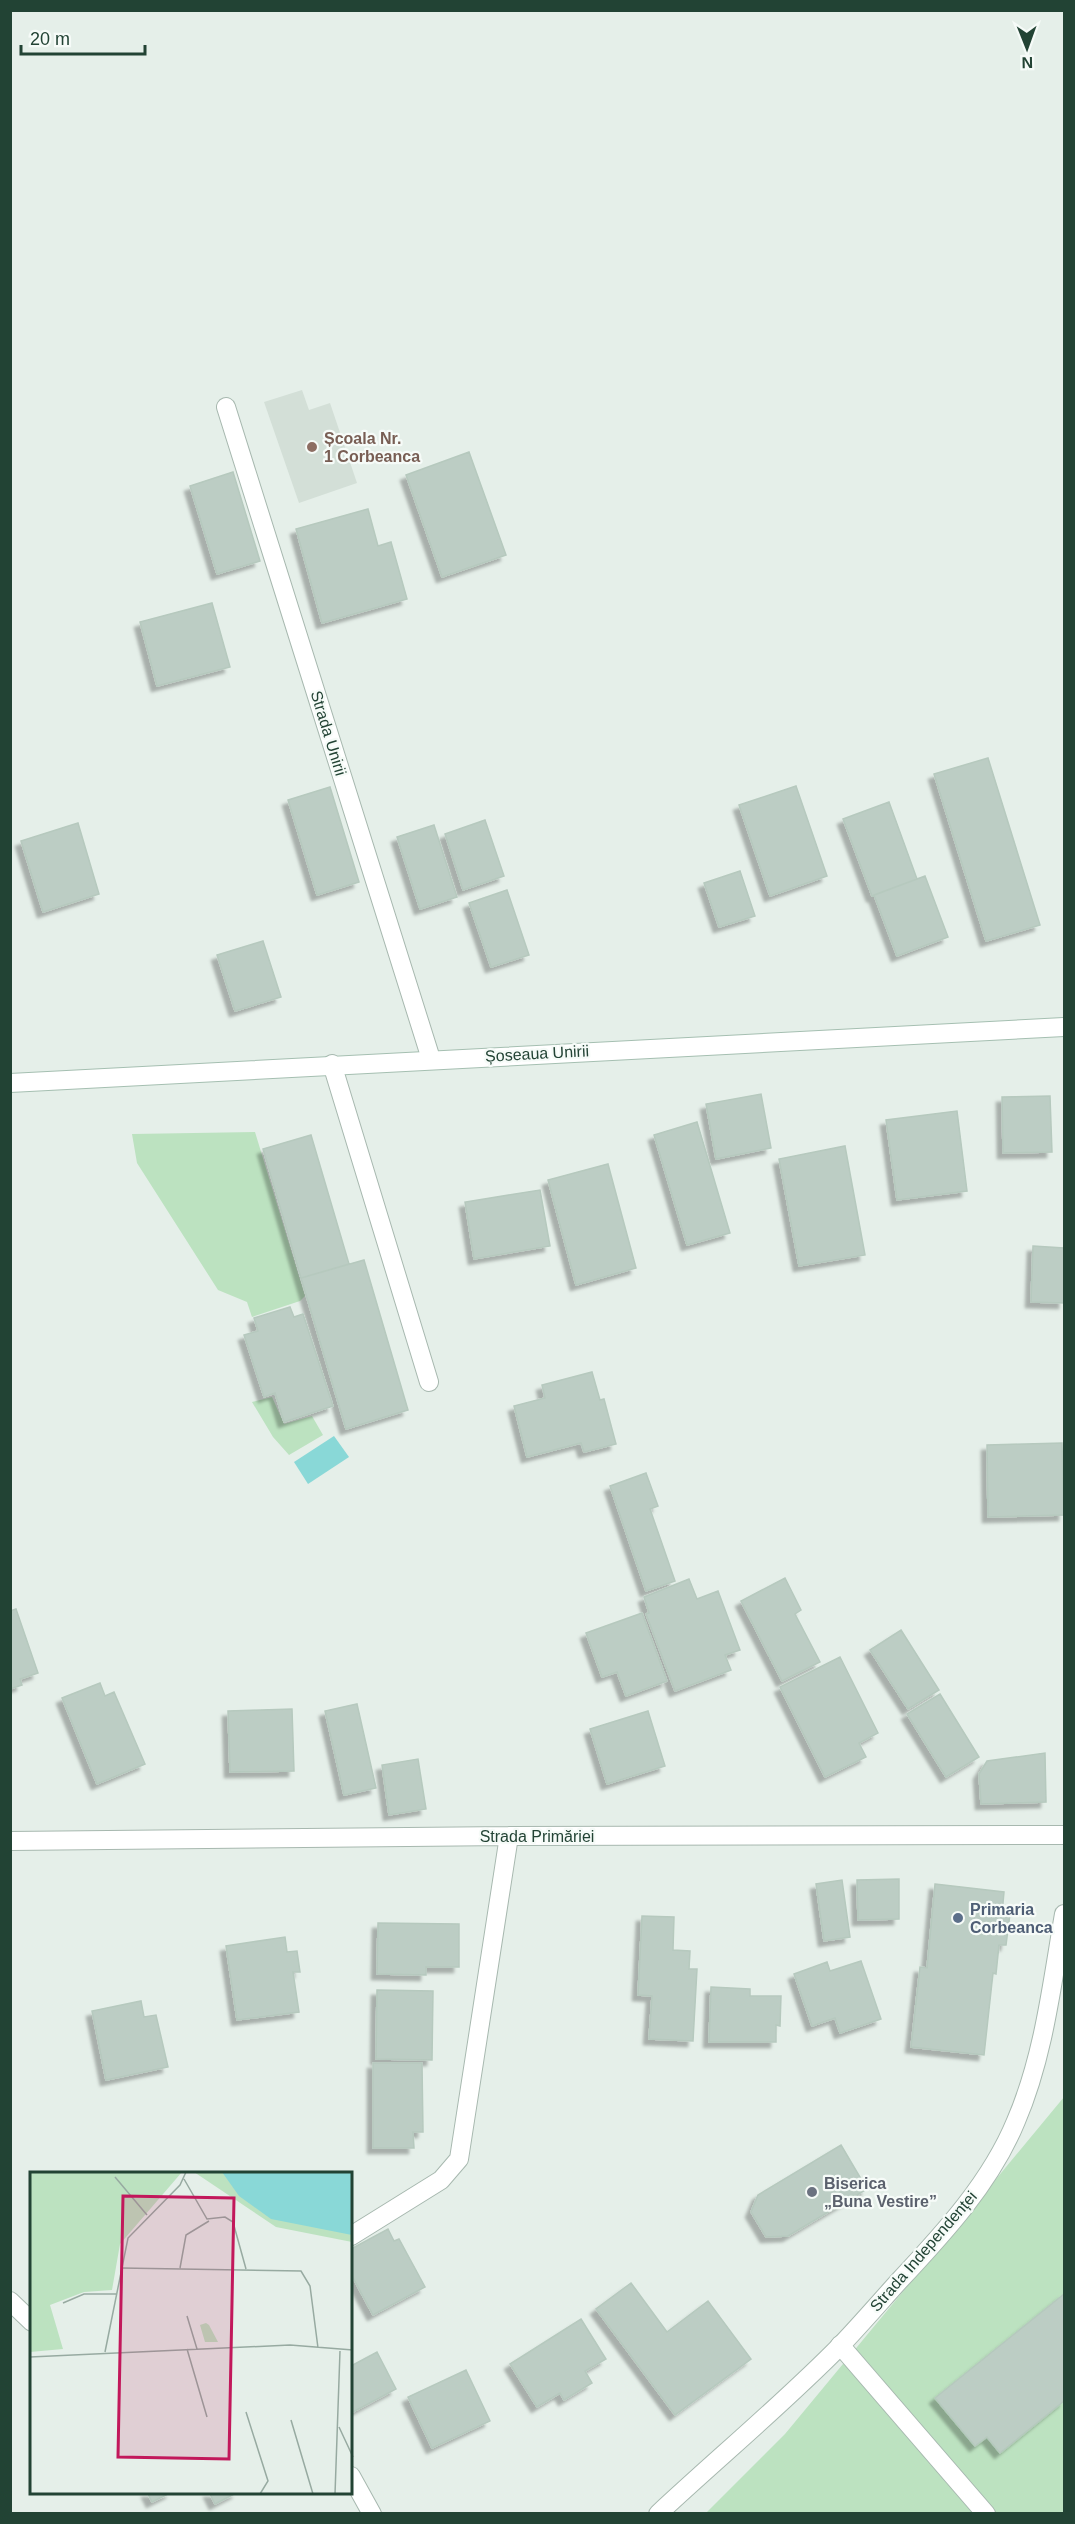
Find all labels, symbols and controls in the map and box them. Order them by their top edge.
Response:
scale bar [21,18,146,56]
north arrow [997,18,1057,78]
text: 20 m [30,29,70,49]
text: N [1021,54,1033,71]
place label: Școala Nr. 1 Corbeanca [324,430,420,465]
marker: Școala Nr. 1 Corbeanca [305,440,319,454]
street label: Strada Unirii [308,689,350,778]
street label: Șoseaua Unirii [485,1042,589,1065]
street label: Strada Primăriei [480,1828,594,1845]
place label: Primaria Corbeanca [970,1901,1053,1936]
marker: Primaria Corbeanca [951,1911,965,1925]
inset map [30,2172,352,2494]
place label: Biserica „Buna Vestire” [824,2175,937,2210]
marker: Biserica „Buna Vestire” [805,2185,819,2199]
street label: Strada Independenței [867,2188,980,2315]

